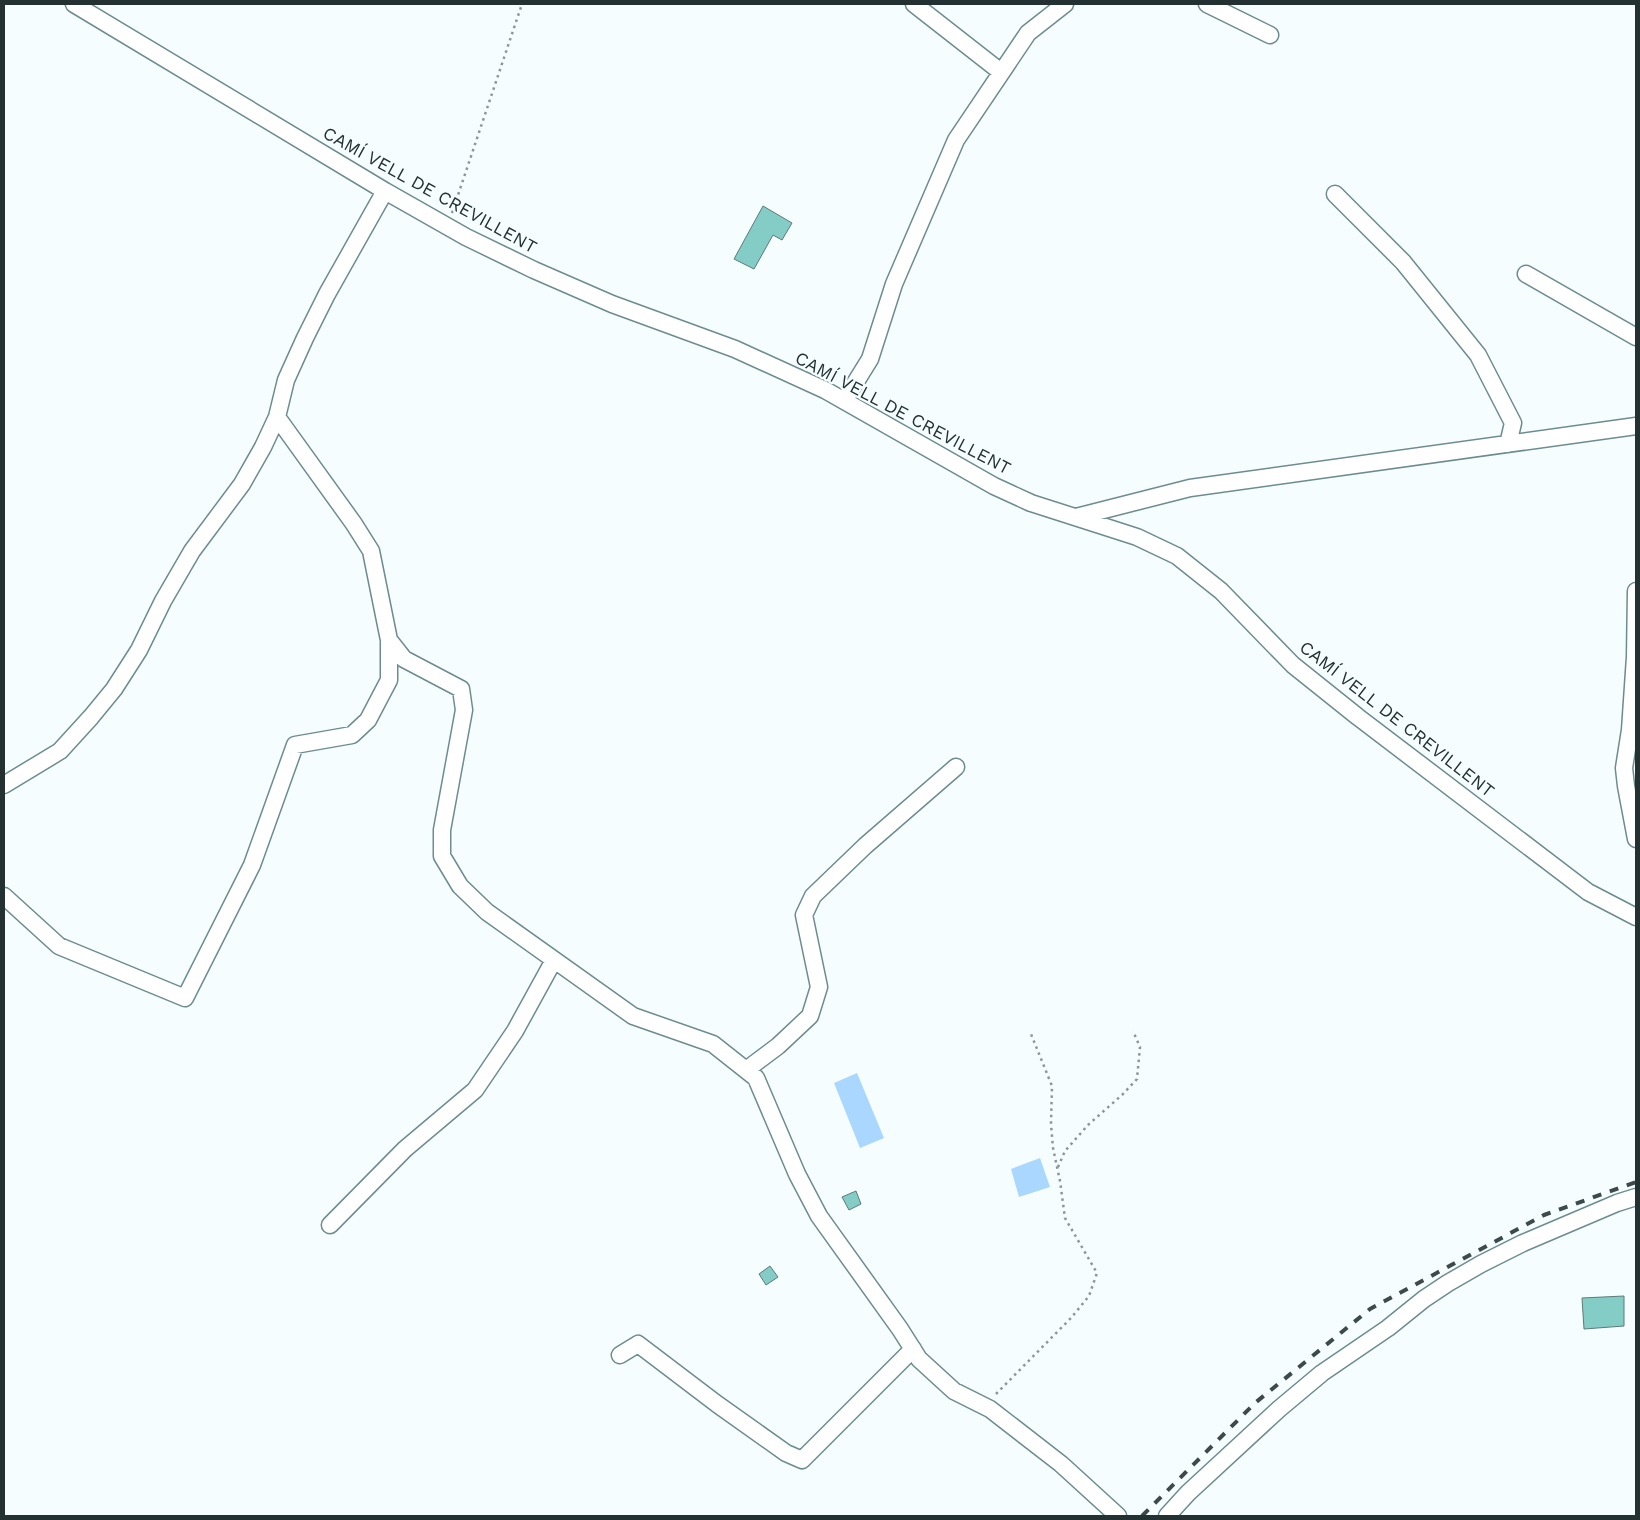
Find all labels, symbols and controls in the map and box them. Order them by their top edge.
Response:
street label: CAMÍ VELL DE CREVILLENT [320,122,541,257]
street label: CAMÍ VELL DE CREVILLENT [792,347,1015,479]
street label: CAMÍ VELL DE CREVILLENT [1296,636,1499,801]

